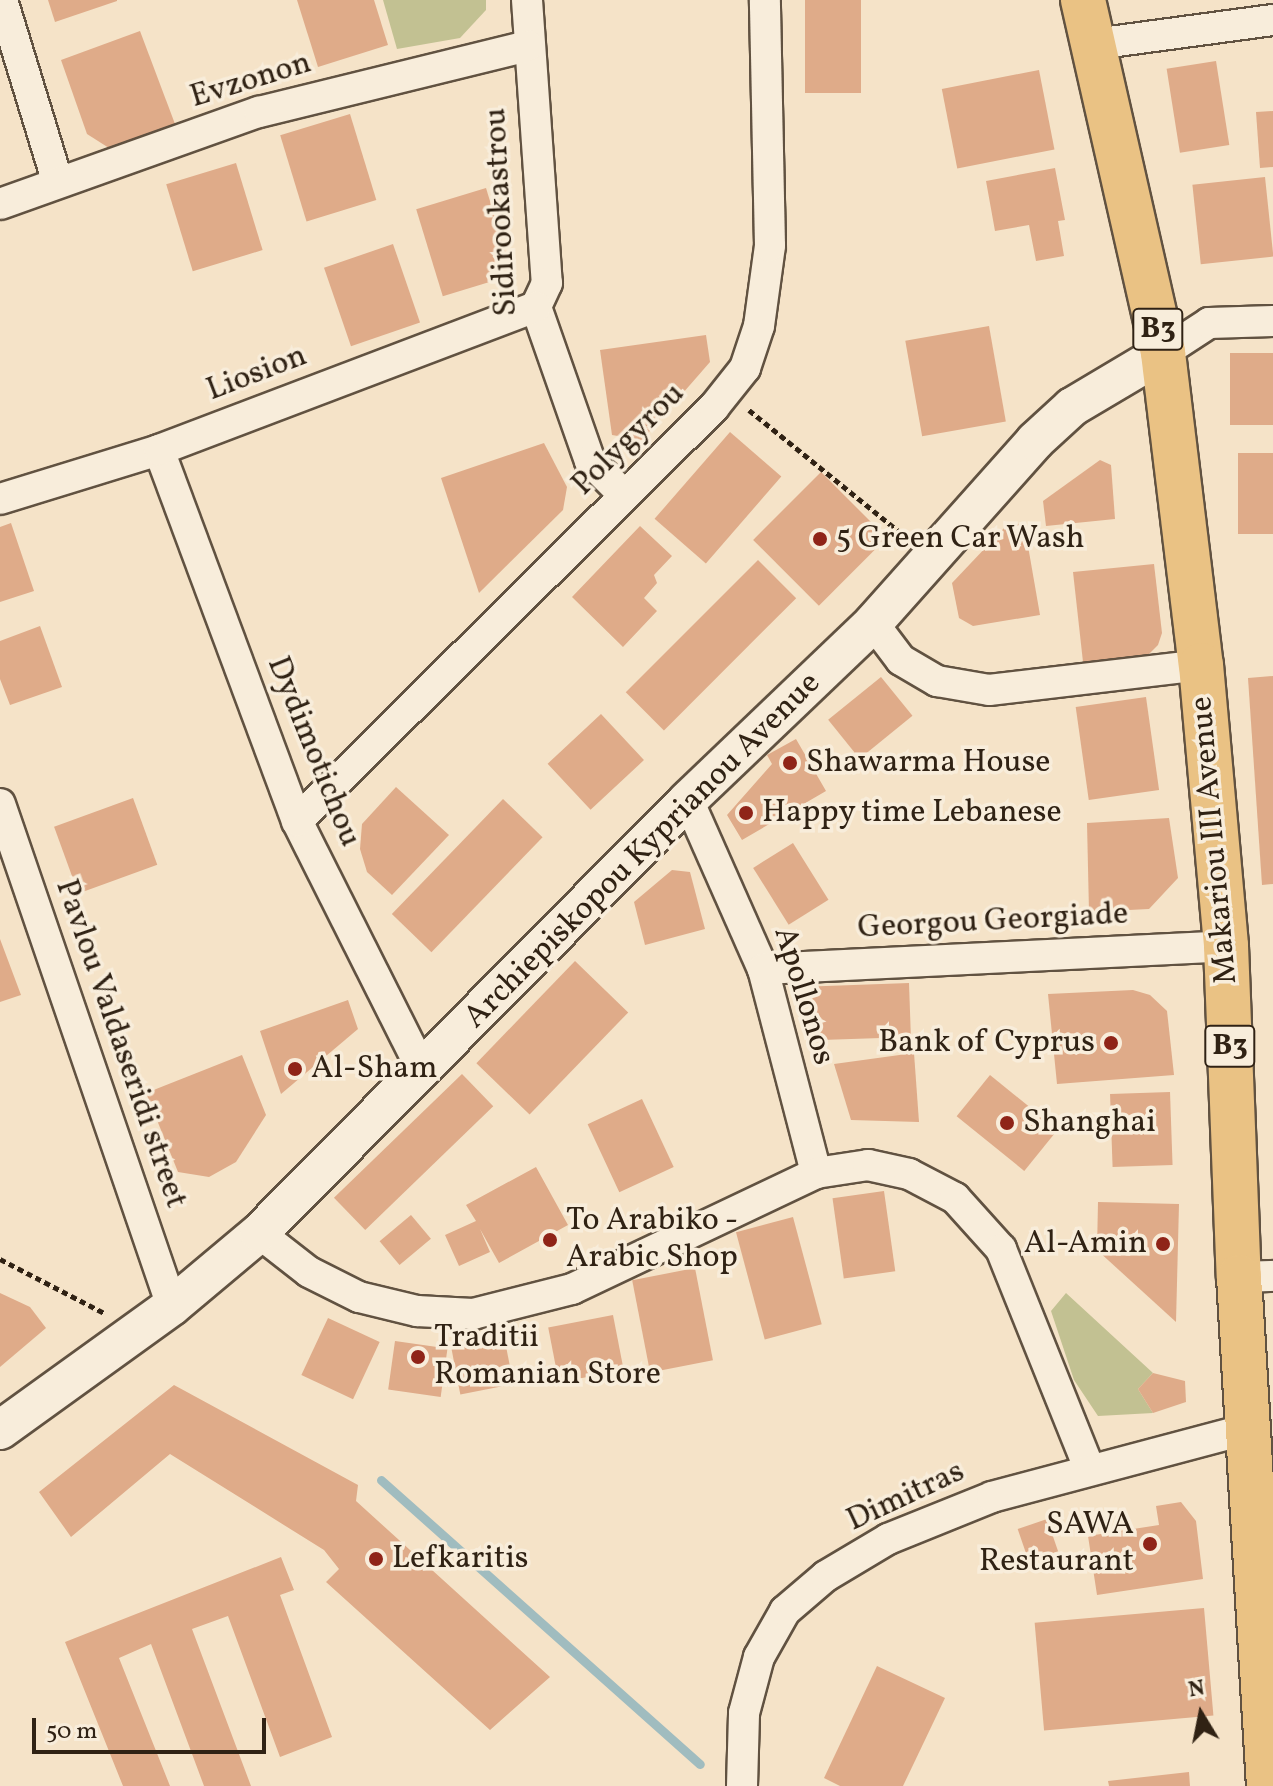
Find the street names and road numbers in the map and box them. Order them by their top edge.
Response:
street label: Evzonon [186,44,316,118]
street label: Sidirookastrou [477,107,527,317]
road number: B3 [1132,303,1184,355]
street label: Liosion [202,337,312,411]
street label: Polygyrou [565,376,693,504]
street label: Dydimotichou [257,651,369,853]
street label: Archiepiskopou Kyprianou Avenue [457,665,829,1037]
street label: Makariou III Avenue [1183,695,1247,985]
street label: Pavlou Valdaseridi street [46,874,194,1214]
street label: Georgou Georgiade [857,896,1129,948]
street label: Apollonos [764,922,842,1070]
road number: B3 [1204,1020,1256,1072]
street label: Dimitras [841,1453,971,1541]

